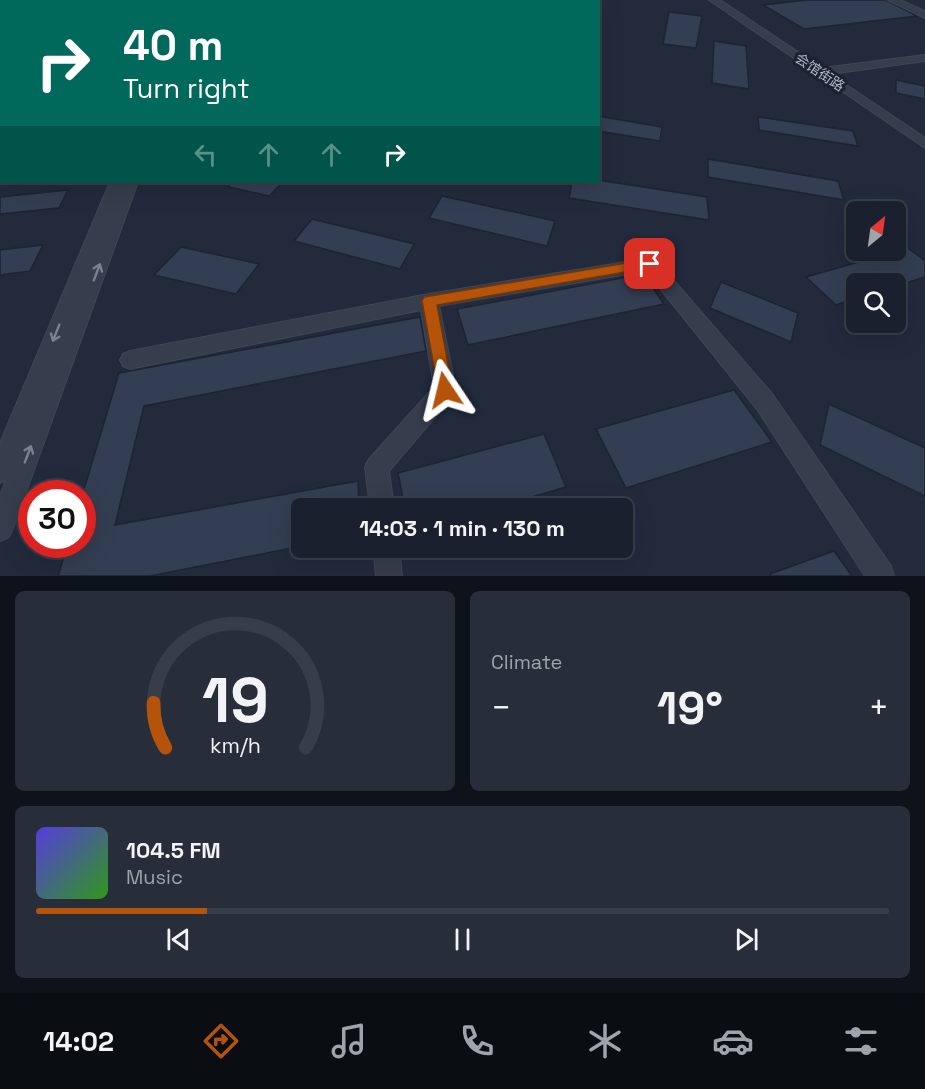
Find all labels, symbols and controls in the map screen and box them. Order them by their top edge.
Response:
text: 40 m [123,19,223,72]
icon: right [24,24,102,102]
street label: 会馆街路 [792,49,848,95]
text: Turn right [123,71,250,106]
icon: left [189,138,222,171]
icon: ahead [252,138,285,171]
icon: ahead [315,138,348,171]
icon: right [378,138,411,171]
north arrow [846,201,906,261]
map controls [846,201,906,333]
pin [624,238,675,289]
icon: arrive [633,247,666,280]
one-way arrow [92,263,103,281]
button: search [846,273,906,333]
one-way arrow [49,323,60,342]
position arrow [413,358,477,422]
one-way arrow [24,445,35,464]
speed limit sign: 30 [18,480,96,558]
text: 14:03 · 1 min · 130 m [359,514,565,542]
text: Climate [491,649,562,675]
text: 19 [202,661,268,740]
text: 19° [657,680,723,737]
text: − [491,687,511,729]
text: + [869,687,889,729]
text: km/h [209,732,261,759]
text: 104.5 FM [126,836,221,864]
text: Music [126,864,183,890]
icon: previous [162,923,195,956]
icon: pause [446,923,479,956]
icon: next [730,923,763,956]
icon: directions [200,1020,242,1062]
icon: music [328,1020,370,1062]
icon: phone [456,1020,498,1062]
icon: climate [584,1020,626,1062]
icon: car [712,1020,754,1062]
icon: filters [840,1020,882,1062]
text: 14:02 [43,1024,114,1059]

